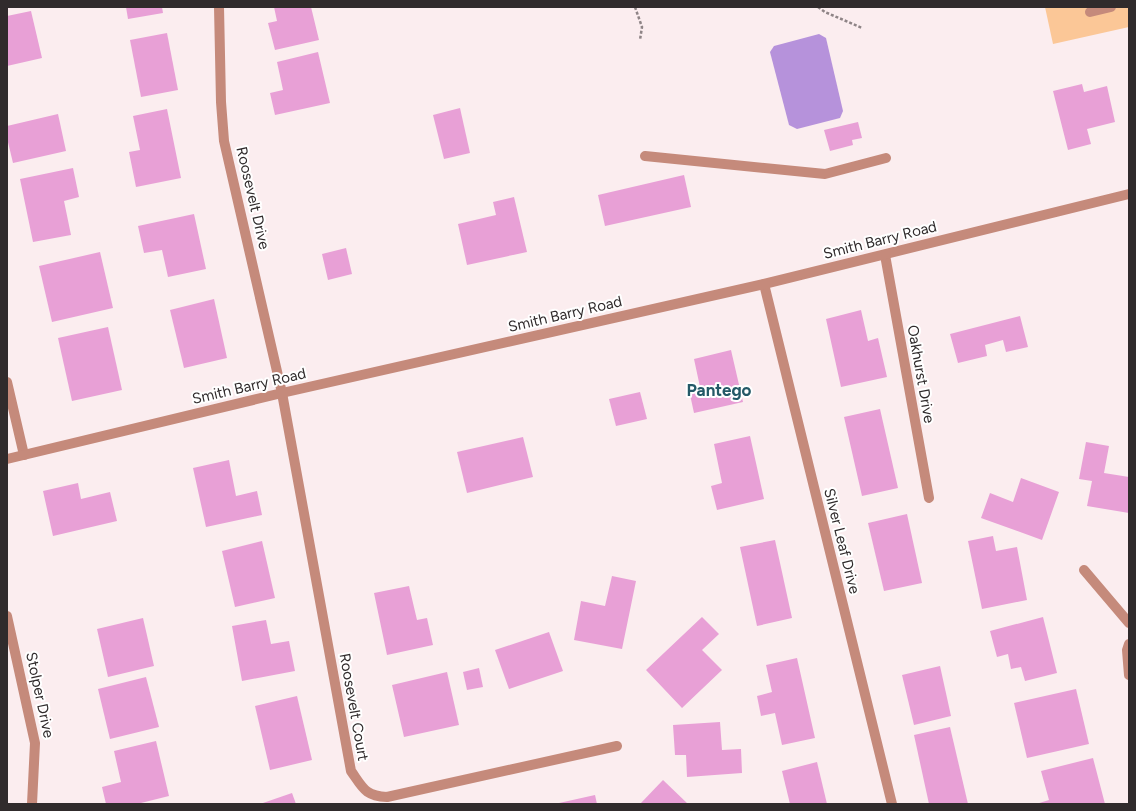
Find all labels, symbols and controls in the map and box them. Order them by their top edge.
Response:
street label: Roosevelt Drive [232,145,274,251]
street label: Smith Barry Road [821,217,939,263]
street label: Smith Barry Road [506,292,624,336]
street label: Oakhurst Drive [904,323,938,425]
street label: Smith Barry Road [190,364,308,408]
district label: Pantego [687,380,752,400]
street label: Silver Leaf Drive [820,486,864,596]
street label: Stolper Drive [22,650,58,740]
street label: Roosevelt Court [336,652,372,763]

